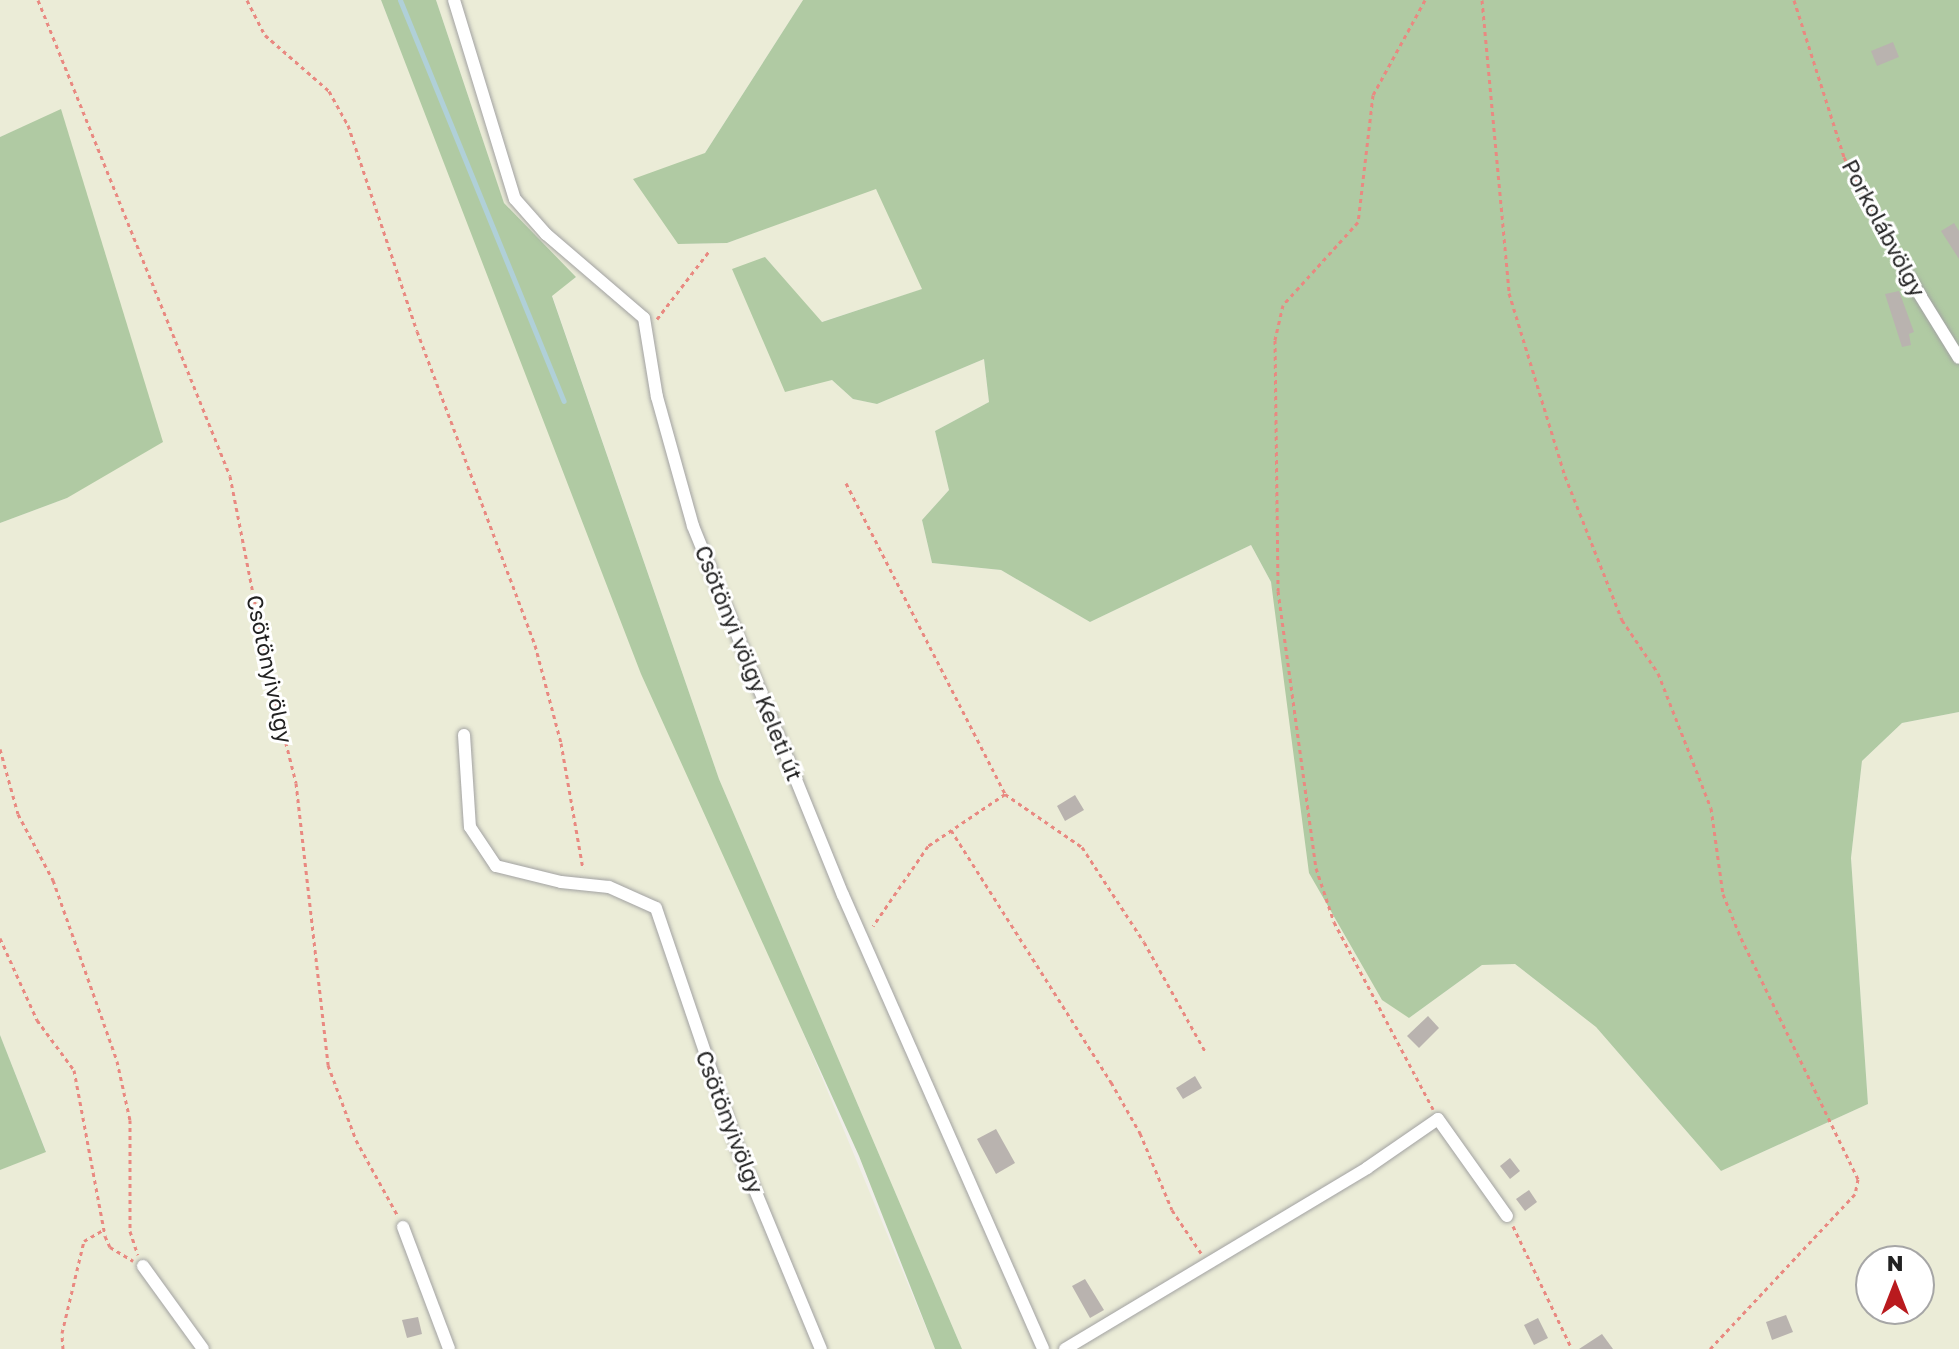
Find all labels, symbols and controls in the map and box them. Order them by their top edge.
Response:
street label: Porkolábvölgy [1837,155,1931,301]
street label: Csötönyi völgy Keleti út [690,542,808,784]
street label: Csötönyivölgy [241,592,299,746]
street label: Csötönyivölgy [691,1047,769,1197]
north arrow [1855,1245,1935,1325]
text: N [1887,1249,1903,1276]

